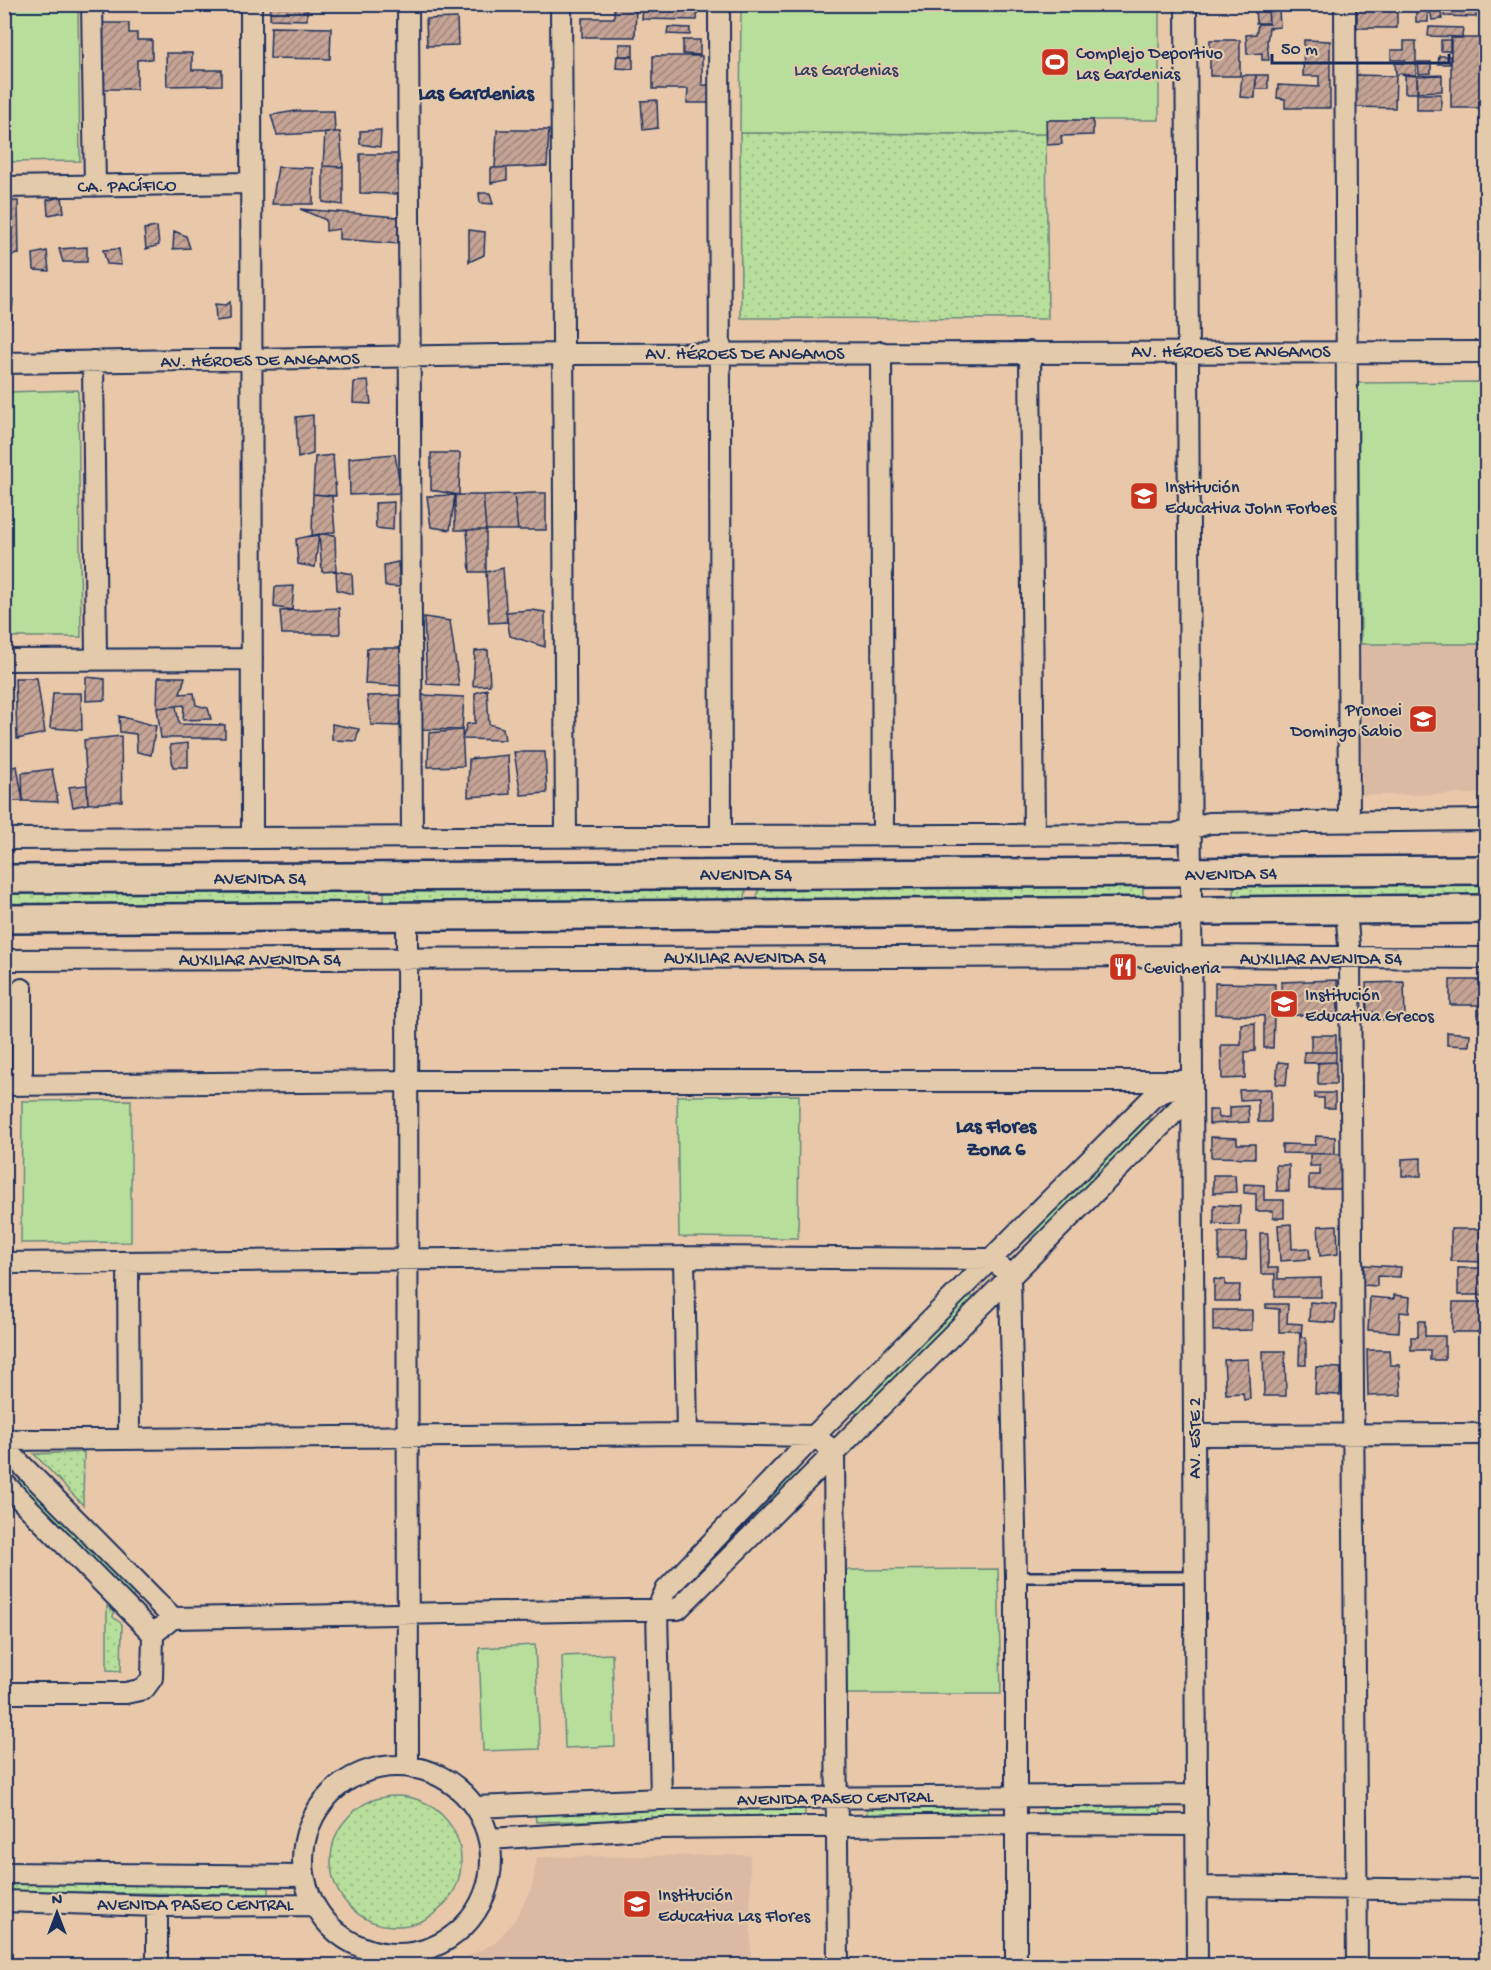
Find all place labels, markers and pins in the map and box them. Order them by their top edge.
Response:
place label: Complejo Deportivo Las Gardenias [1076,44,1223,86]
sports icon: Complejo Deportivo Las Gardenias [1039,46,1071,78]
place label: Institución Educativa John Forbes [1165,478,1338,520]
school or university icon: Institución Educativa John Forbes [1128,480,1160,512]
place label: Pronoei Domingo Sabio [1290,701,1402,743]
school or university icon: Pronoei Domingo Sabio [1407,703,1439,735]
restaurant icon: Cevicheria [1107,951,1139,983]
place label: Cevicheria [1144,959,1221,980]
place label: Institución Educativa Grecos [1305,986,1435,1028]
school or university icon: Institución Educativa Grecos [1268,988,1300,1020]
place label: Institución Educativa Las Flores [658,1886,811,1928]
school or university icon: Institución Educativa Las Flores [621,1888,653,1920]

